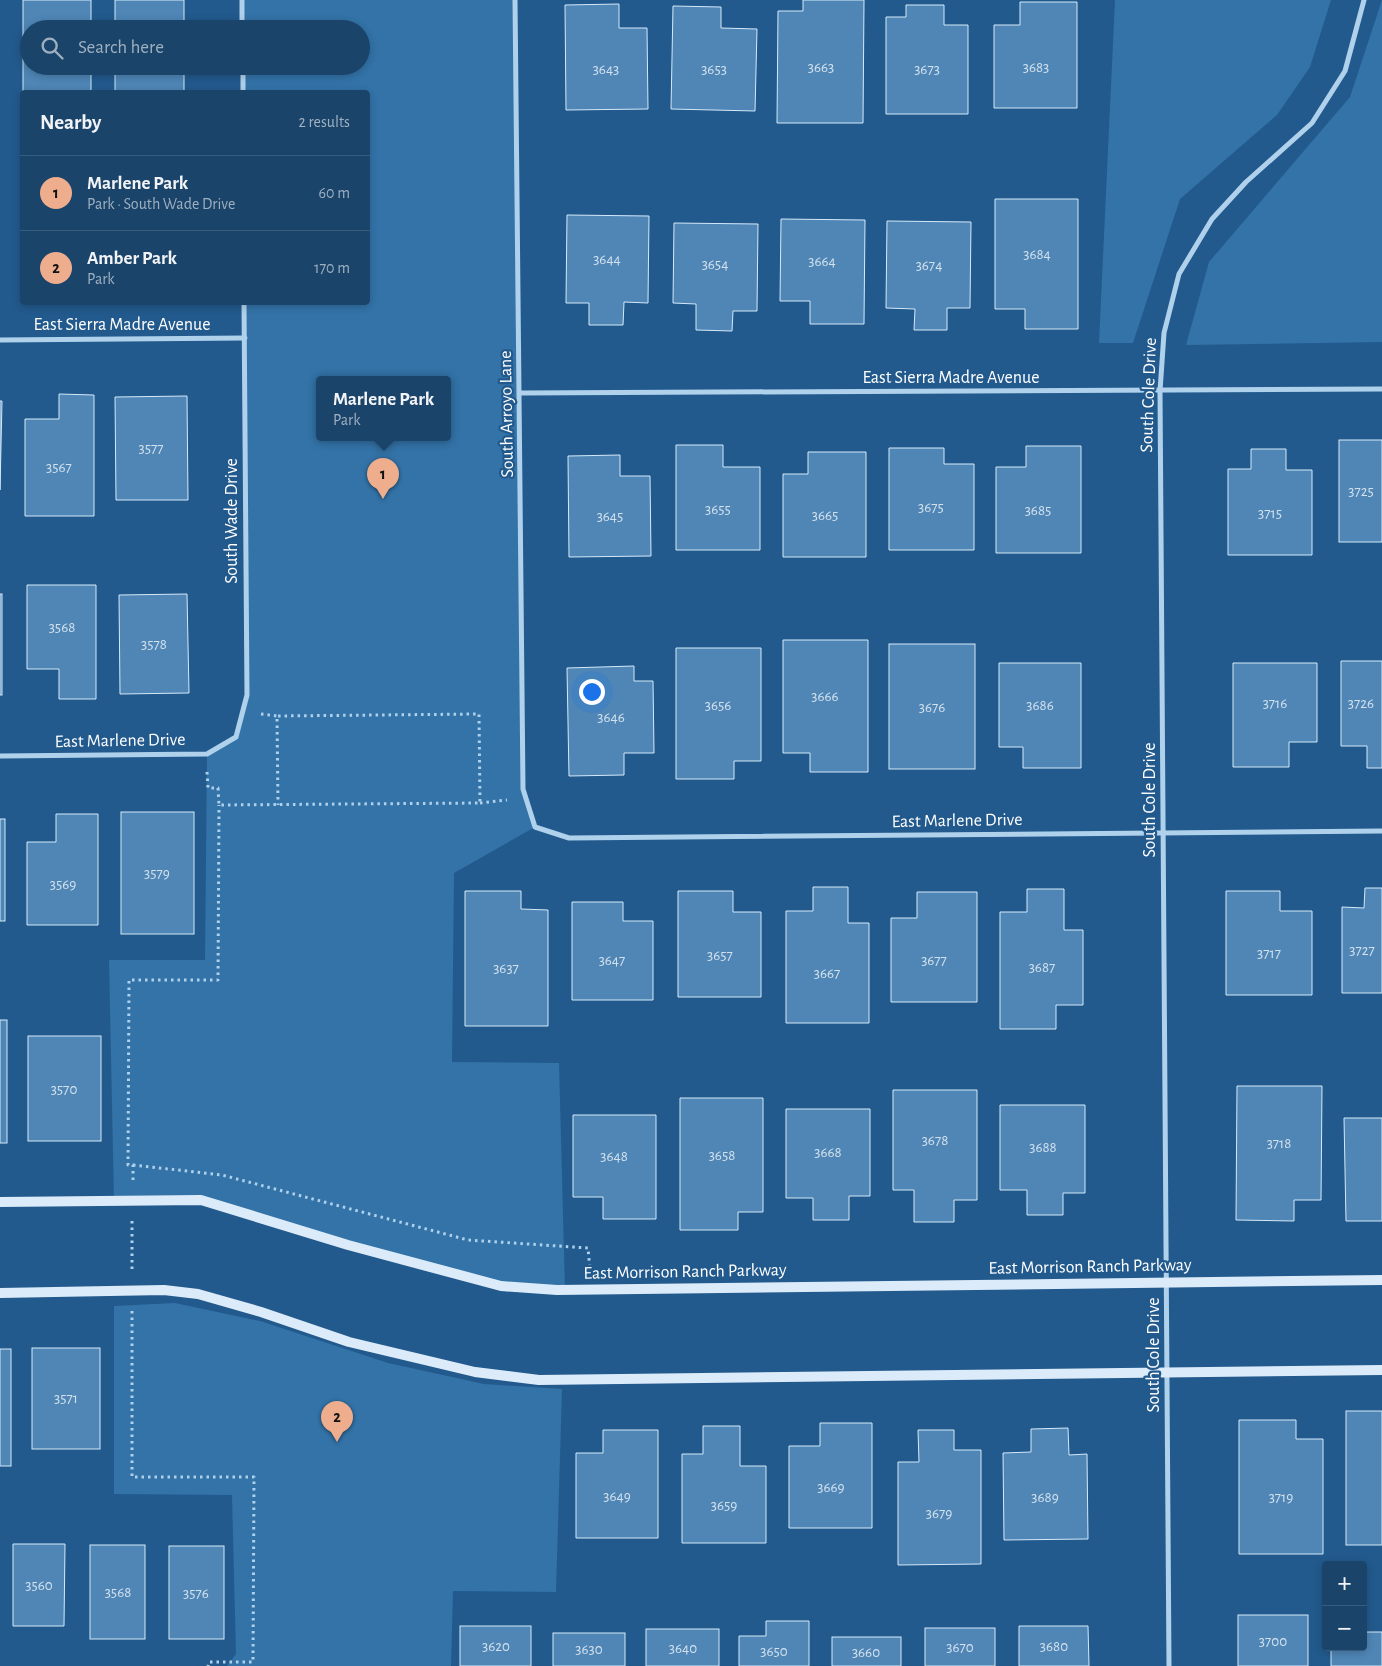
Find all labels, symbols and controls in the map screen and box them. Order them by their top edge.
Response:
search box [20,20,370,75]
icon: search [38,34,66,62]
text: Search here [78,38,164,57]
house number: 3663 [808,60,834,75]
house number: 3683 [1023,60,1049,75]
house number: 3643 [593,62,619,77]
house number: 3653 [701,62,727,77]
house number: 3673 [914,62,940,77]
text: Nearby [40,112,101,133]
text: 2 results [298,114,350,130]
text: Marlene Park [87,174,188,193]
text: 1 [53,185,59,201]
text: 60 m [319,185,350,201]
text: Park · South Wade Drive [87,196,235,212]
house number: 3684 [1023,247,1051,262]
text: Amber Park [87,249,177,268]
house number: 3644 [593,252,621,267]
house number: 3664 [808,254,836,269]
house number: 3654 [702,257,728,272]
house number: 3674 [916,258,942,273]
text: 2 [52,260,60,276]
text: 170 m [314,260,350,276]
text: Park [87,271,115,287]
street label: East Sierra Madre Avenue [33,316,211,334]
street label: South Cole Drive [1138,337,1160,453]
street label: South Arroyo Lane [497,350,517,478]
street label: East Sierra Madre Avenue [862,369,1040,387]
popup [316,376,451,441]
text: Marlene Park [333,390,434,409]
text: Park [333,412,361,428]
house number: 3577 [139,441,163,456]
street label: South Wade Drive [223,458,241,584]
pin: 1 [367,458,399,499]
house number: 3567 [46,460,72,475]
house number: 3725 [1348,484,1374,499]
house number: 3675 [918,500,944,515]
house number: 3655 [705,502,731,517]
house number: 3685 [1025,503,1051,518]
house number: 3715 [1258,506,1282,521]
house number: 3665 [812,508,838,523]
house number: 3645 [597,509,623,524]
house number: 3568 [49,620,75,635]
house number: 3578 [141,637,167,652]
your location [579,679,605,705]
house number: 3666 [811,689,839,704]
house number: 3716 [1263,696,1287,711]
house number: 3726 [1348,696,1374,711]
house number: 3656 [705,698,731,713]
house number: 3686 [1026,698,1054,713]
house number: 3676 [919,700,945,715]
house number: 3646 [597,710,625,725]
street label: East Marlene Drive [54,731,186,751]
street label: South Cole Drive [1141,742,1159,858]
street label: East Marlene Drive [891,811,1023,831]
house number: 3579 [144,866,170,881]
house number: 3569 [50,877,76,892]
house number: 3727 [1349,943,1375,958]
house number: 3717 [1257,946,1281,961]
house number: 3657 [707,948,733,963]
house number: 3647 [599,953,625,968]
house number: 3677 [921,953,947,968]
house number: 3687 [1029,960,1055,975]
house number: 3637 [493,961,519,976]
house number: 3667 [814,966,840,981]
house number: 3570 [51,1082,77,1097]
house number: 3678 [922,1133,948,1148]
house number: 3718 [1267,1136,1291,1151]
house number: 3688 [1029,1140,1057,1155]
house number: 3668 [814,1145,842,1160]
house number: 3658 [709,1148,735,1163]
house number: 3648 [600,1149,628,1164]
street label: East Morrison Ranch Parkway [988,1256,1192,1278]
street label: East Morrison Ranch Parkway [583,1261,787,1283]
street label: South Cole Drive [1145,1297,1163,1413]
house number: 3571 [54,1391,78,1406]
pin: 2 [321,1401,353,1442]
house number: 3669 [817,1480,845,1495]
house number: 3649 [603,1489,631,1504]
house number: 3689 [1031,1490,1059,1505]
house number: 3719 [1269,1490,1293,1505]
house number: 3659 [711,1498,737,1513]
house number: 3679 [926,1506,952,1521]
map controls [1322,1561,1367,1651]
button: + [1322,1561,1367,1606]
house number: 3560 [25,1578,53,1593]
house number: 3568 [105,1585,131,1600]
house number: 3576 [183,1586,209,1601]
button: − [1322,1606,1367,1651]
house number: 3700 [1259,1634,1287,1649]
house number: 3620 [482,1639,510,1654]
house number: 3680 [1040,1639,1068,1654]
house number: 3670 [946,1640,974,1655]
house number: 3640 [669,1641,697,1656]
house number: 3630 [575,1642,603,1657]
house number: 3650 [760,1644,788,1659]
house number: 3660 [852,1645,880,1660]

